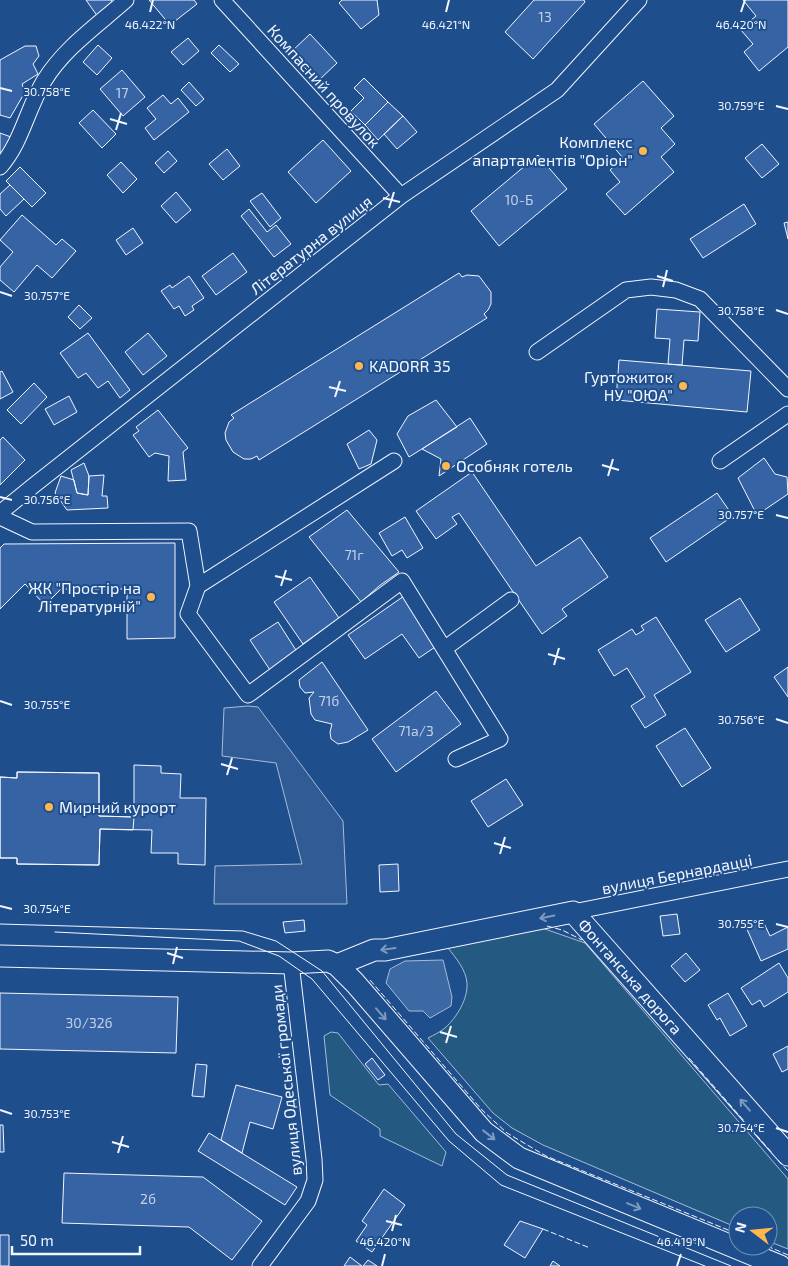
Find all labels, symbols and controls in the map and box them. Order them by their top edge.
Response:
house number: 13 [538,8,552,25]
text: 46.422°N [125,17,175,31]
text: 46.421°N [422,17,470,31]
text: 46.420°N [715,17,767,31]
street label: Компасний провулок [263,20,385,152]
text: 30.758°E [23,84,71,98]
house number: 17 [116,84,128,101]
text: 30.759°E [718,98,765,112]
place label: Комплекс апартаментів "Оріон" [473,132,633,169]
marker: Комплекс апартаментів "Оріон" [637,145,649,157]
street label: Літературна вулиця [246,191,376,299]
house number: 10-Б [505,191,533,208]
text: 30.757°E [24,288,70,302]
text: 30.758°E [717,303,765,317]
place label: KADORR 35 [369,356,451,375]
marker: KADORR 35 [353,360,365,372]
place label: Гуртожиток НУ "ОЮА" [584,367,673,404]
marker: Гуртожиток НУ "ОЮА" [677,380,689,392]
place label: Особняк готель [456,456,573,475]
marker: Особняк готель [440,460,452,472]
text: 30.756°E [24,492,71,506]
text: 30.757°E [718,507,764,521]
house number: 71г [344,546,364,563]
place label: ЖК "Простір на Літературній" [28,578,141,616]
marker: ЖК "Простір на Літературній" [145,591,157,603]
house number: 71б [319,692,339,709]
text: 30.755°E [24,697,70,711]
text: 30.756°E [718,712,765,726]
house number: 71а/3 [398,722,434,739]
place label: Мирний курорт [59,797,176,817]
marker: Мирний курорт [43,801,55,813]
street label: вулиця Бернардацці [600,850,754,898]
text: 30.754°E [23,901,71,915]
one-way arrow [539,913,555,922]
street label: Фонтанська дорога [574,915,687,1038]
text: 30.755°E [718,916,764,930]
one-way arrow [380,944,396,954]
street label: вулиця Одеської громади [266,983,306,1177]
one-way arrow [376,1007,387,1020]
house number: 30/32б [65,1014,113,1031]
one-way arrow [740,1099,751,1112]
text: 30.753°E [24,1106,71,1120]
text: 30.754°E [717,1120,765,1134]
one-way arrow [482,1130,495,1141]
house number: 2б [140,1190,156,1207]
one-way arrow [626,1201,641,1211]
north arrow [728,1206,778,1256]
text: N [730,1220,750,1234]
scale bar [12,1224,140,1256]
text: 50 m [20,1231,54,1249]
text: 46.420°N [359,1234,411,1248]
text: 46.419°N [657,1234,705,1248]

